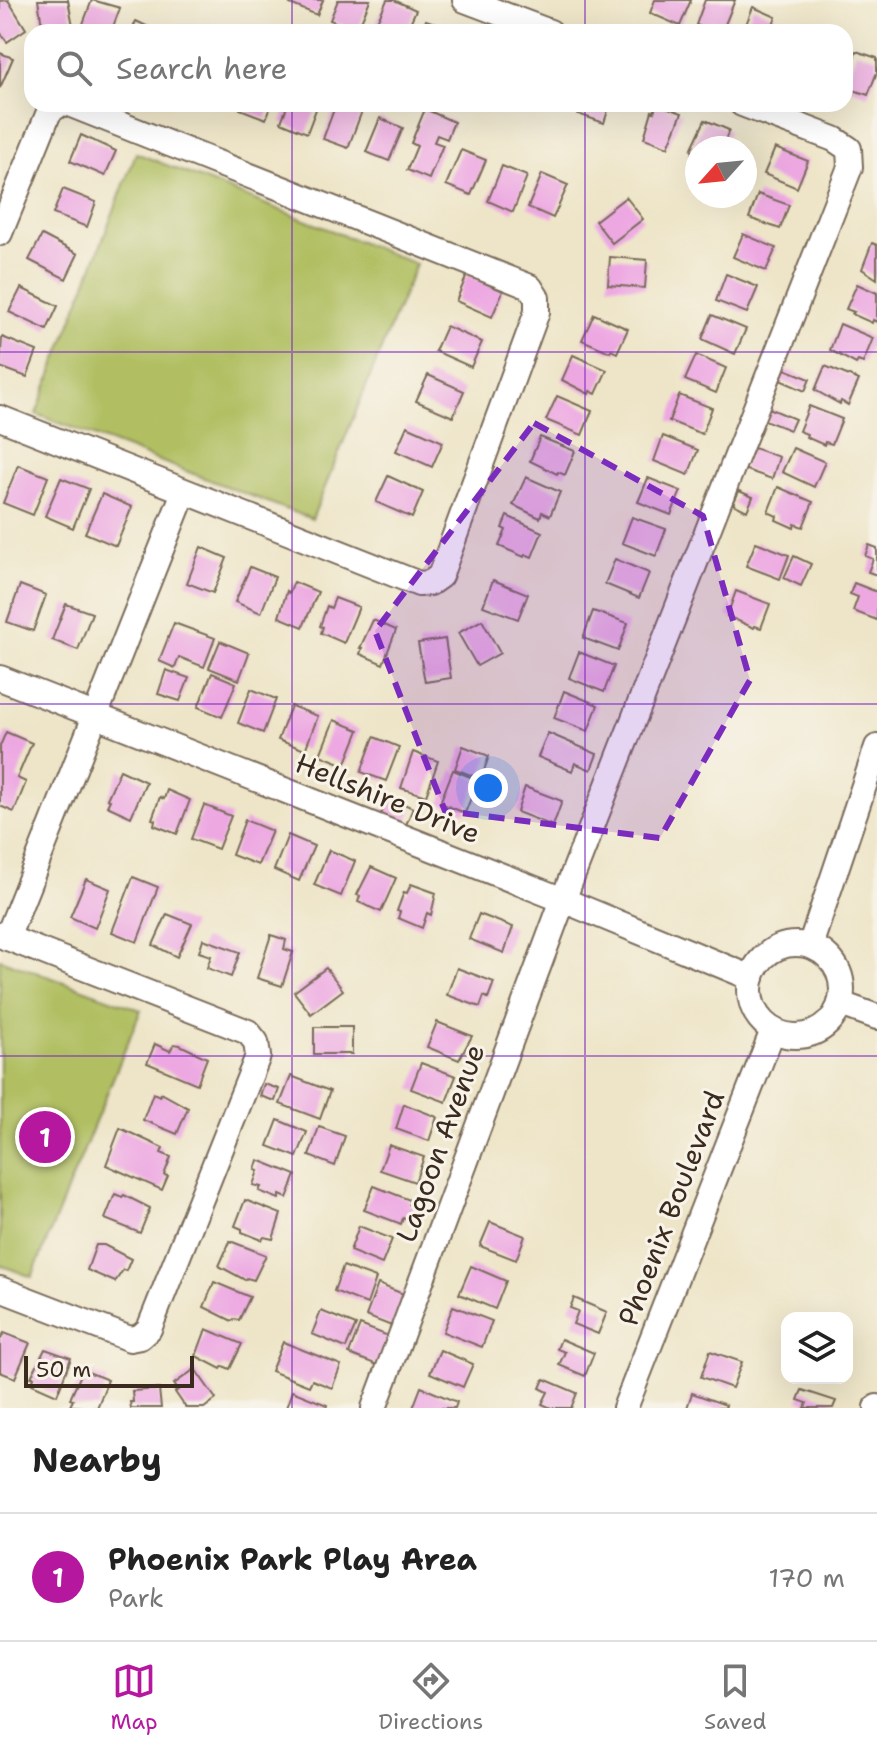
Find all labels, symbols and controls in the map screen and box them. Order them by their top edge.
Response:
search box [24,24,853,112]
icon: search [52,46,96,90]
text: Search here [116,48,287,89]
north arrow [685,136,757,208]
street label: Hellshire Drive [290,744,486,852]
your location [468,768,508,808]
street label: Lagoon Avenue [387,1039,493,1247]
street label: Phoenix Boulevard [609,1085,733,1331]
pin: 1 [19,1107,71,1167]
map controls [781,1312,853,1384]
button: layers [781,1312,853,1384]
scale bar [24,1352,194,1388]
text: 50 m [36,1355,91,1384]
text: Nearby [32,1437,162,1483]
text: Phoenix Park Play Area [108,1539,477,1580]
text: 1 [52,1560,64,1595]
text: 170 m [768,1560,845,1595]
text: Park [108,1580,164,1615]
tab: Map [110,1659,158,1736]
tab: Directions [378,1659,483,1736]
tab: Saved [704,1659,767,1736]

